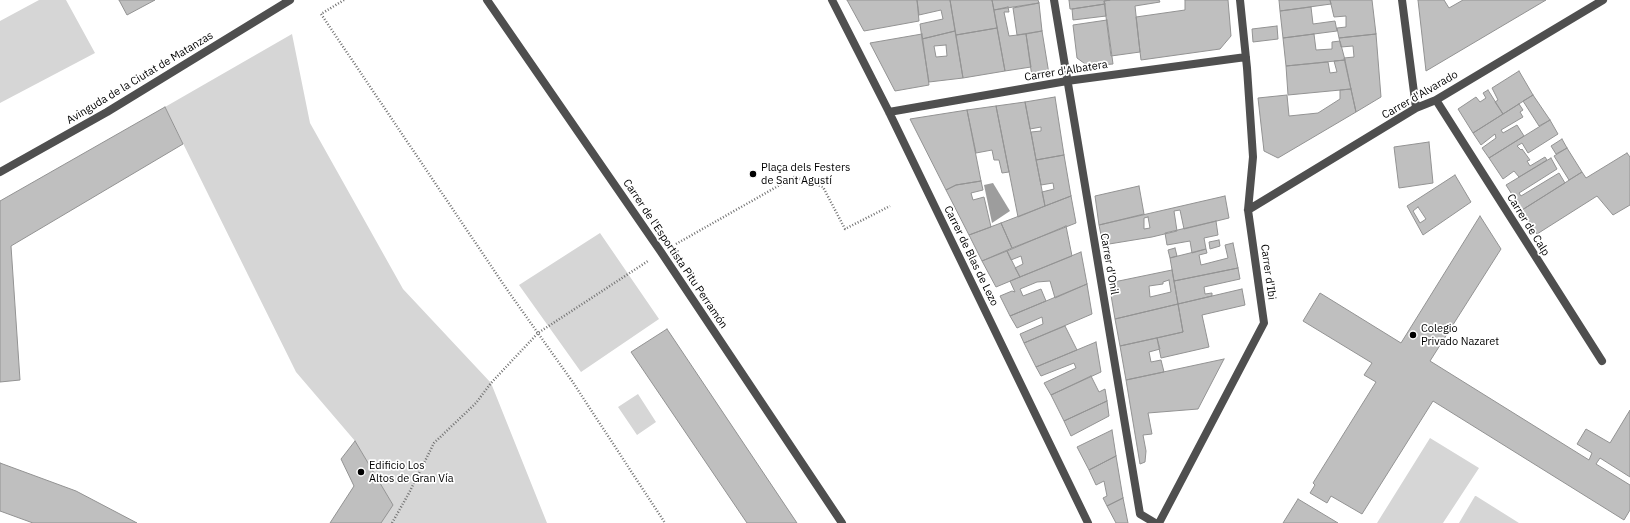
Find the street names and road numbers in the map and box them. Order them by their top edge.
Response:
street label: Avinguda de la Ciutat de Matanzas [64,29,216,127]
street label: Carrer d'Albatera [1024,58,1108,84]
street label: Carrer d'Alvarado [1380,68,1460,122]
street label: Carrer de l'Esportista Pitu Perramón [620,177,730,331]
street label: Carrer de Calp [1504,192,1552,258]
street label: Carrer de Blas de Lezo [941,204,1001,308]
street label: Carrer d'Onil [1097,232,1121,296]
street label: Carrer d'Ibi [1258,243,1278,301]

